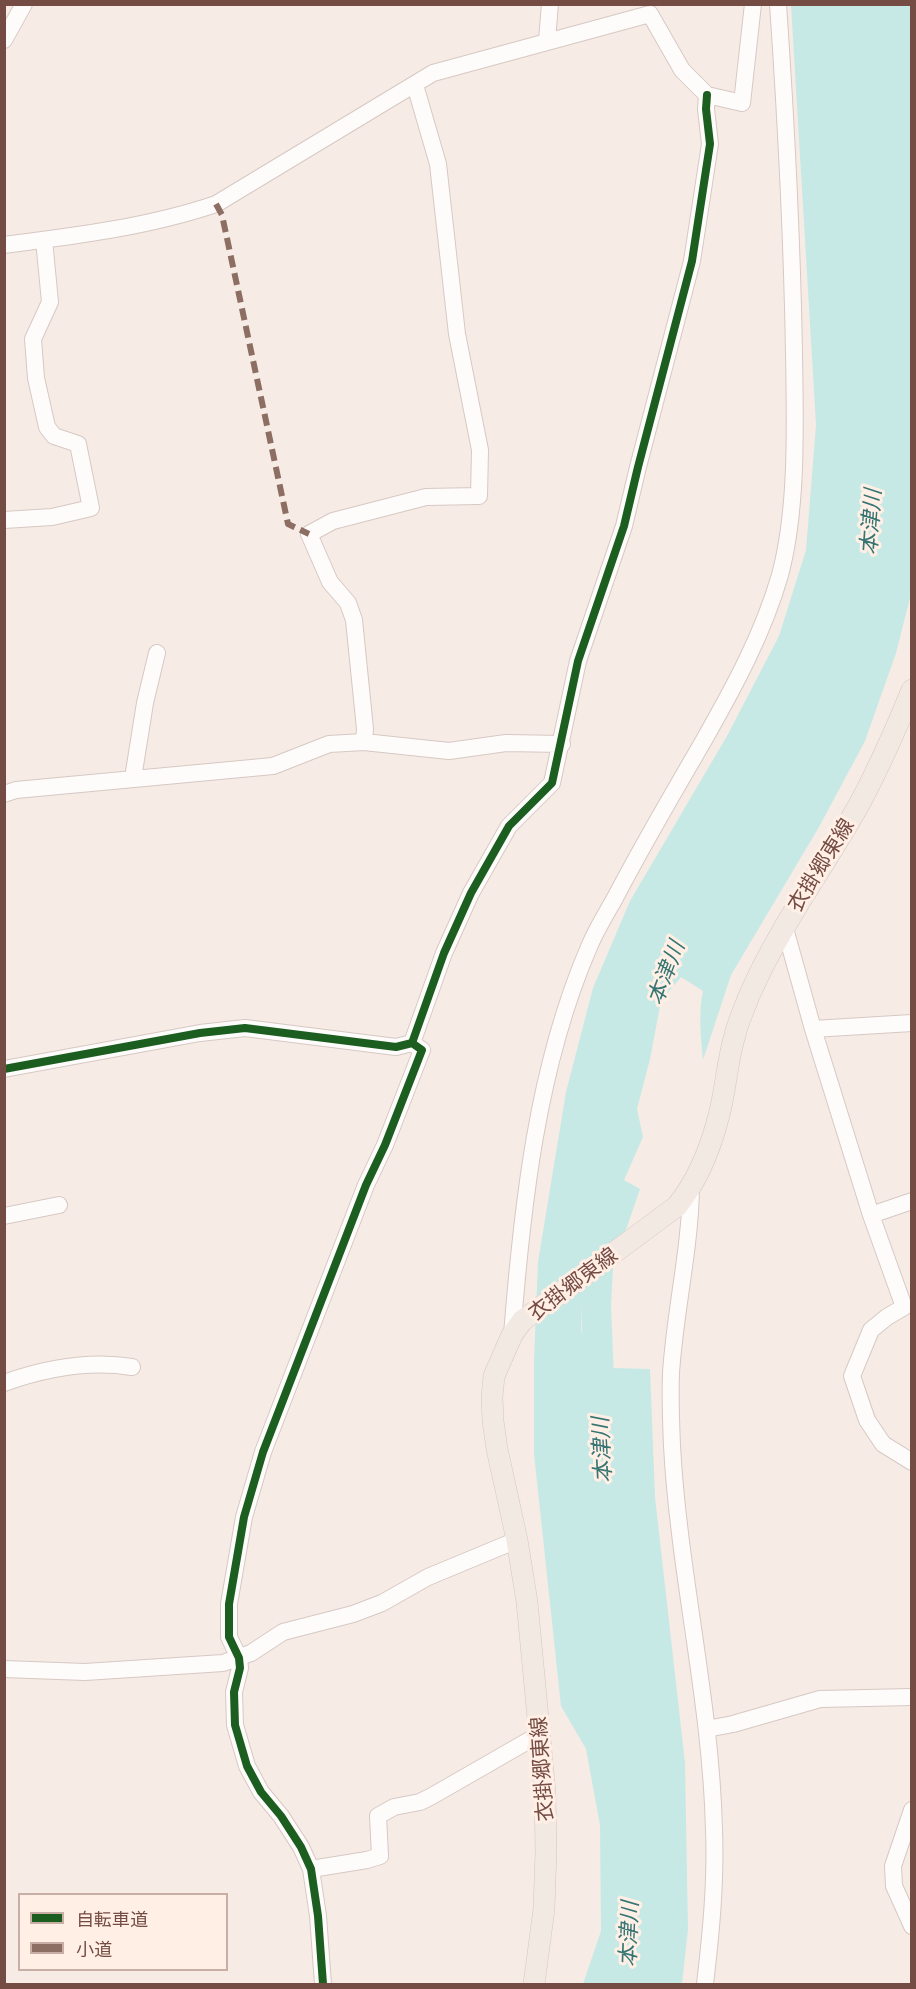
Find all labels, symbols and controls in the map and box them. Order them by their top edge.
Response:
water label: 本津川 [856,488,886,556]
street label: 衣掛郷東線 [782,814,860,916]
water label: 本津川 [642,937,690,1009]
street label: 衣掛郷東線 [523,1242,623,1326]
water label: 本津川 [587,1416,617,1484]
street label: 衣掛郷東線 [526,1716,558,1822]
legend [18,1893,228,1971]
water label: 本津川 [615,1901,643,1967]
text: 自転車道 [76,1908,148,1930]
text: 小道 [76,1938,112,1960]

